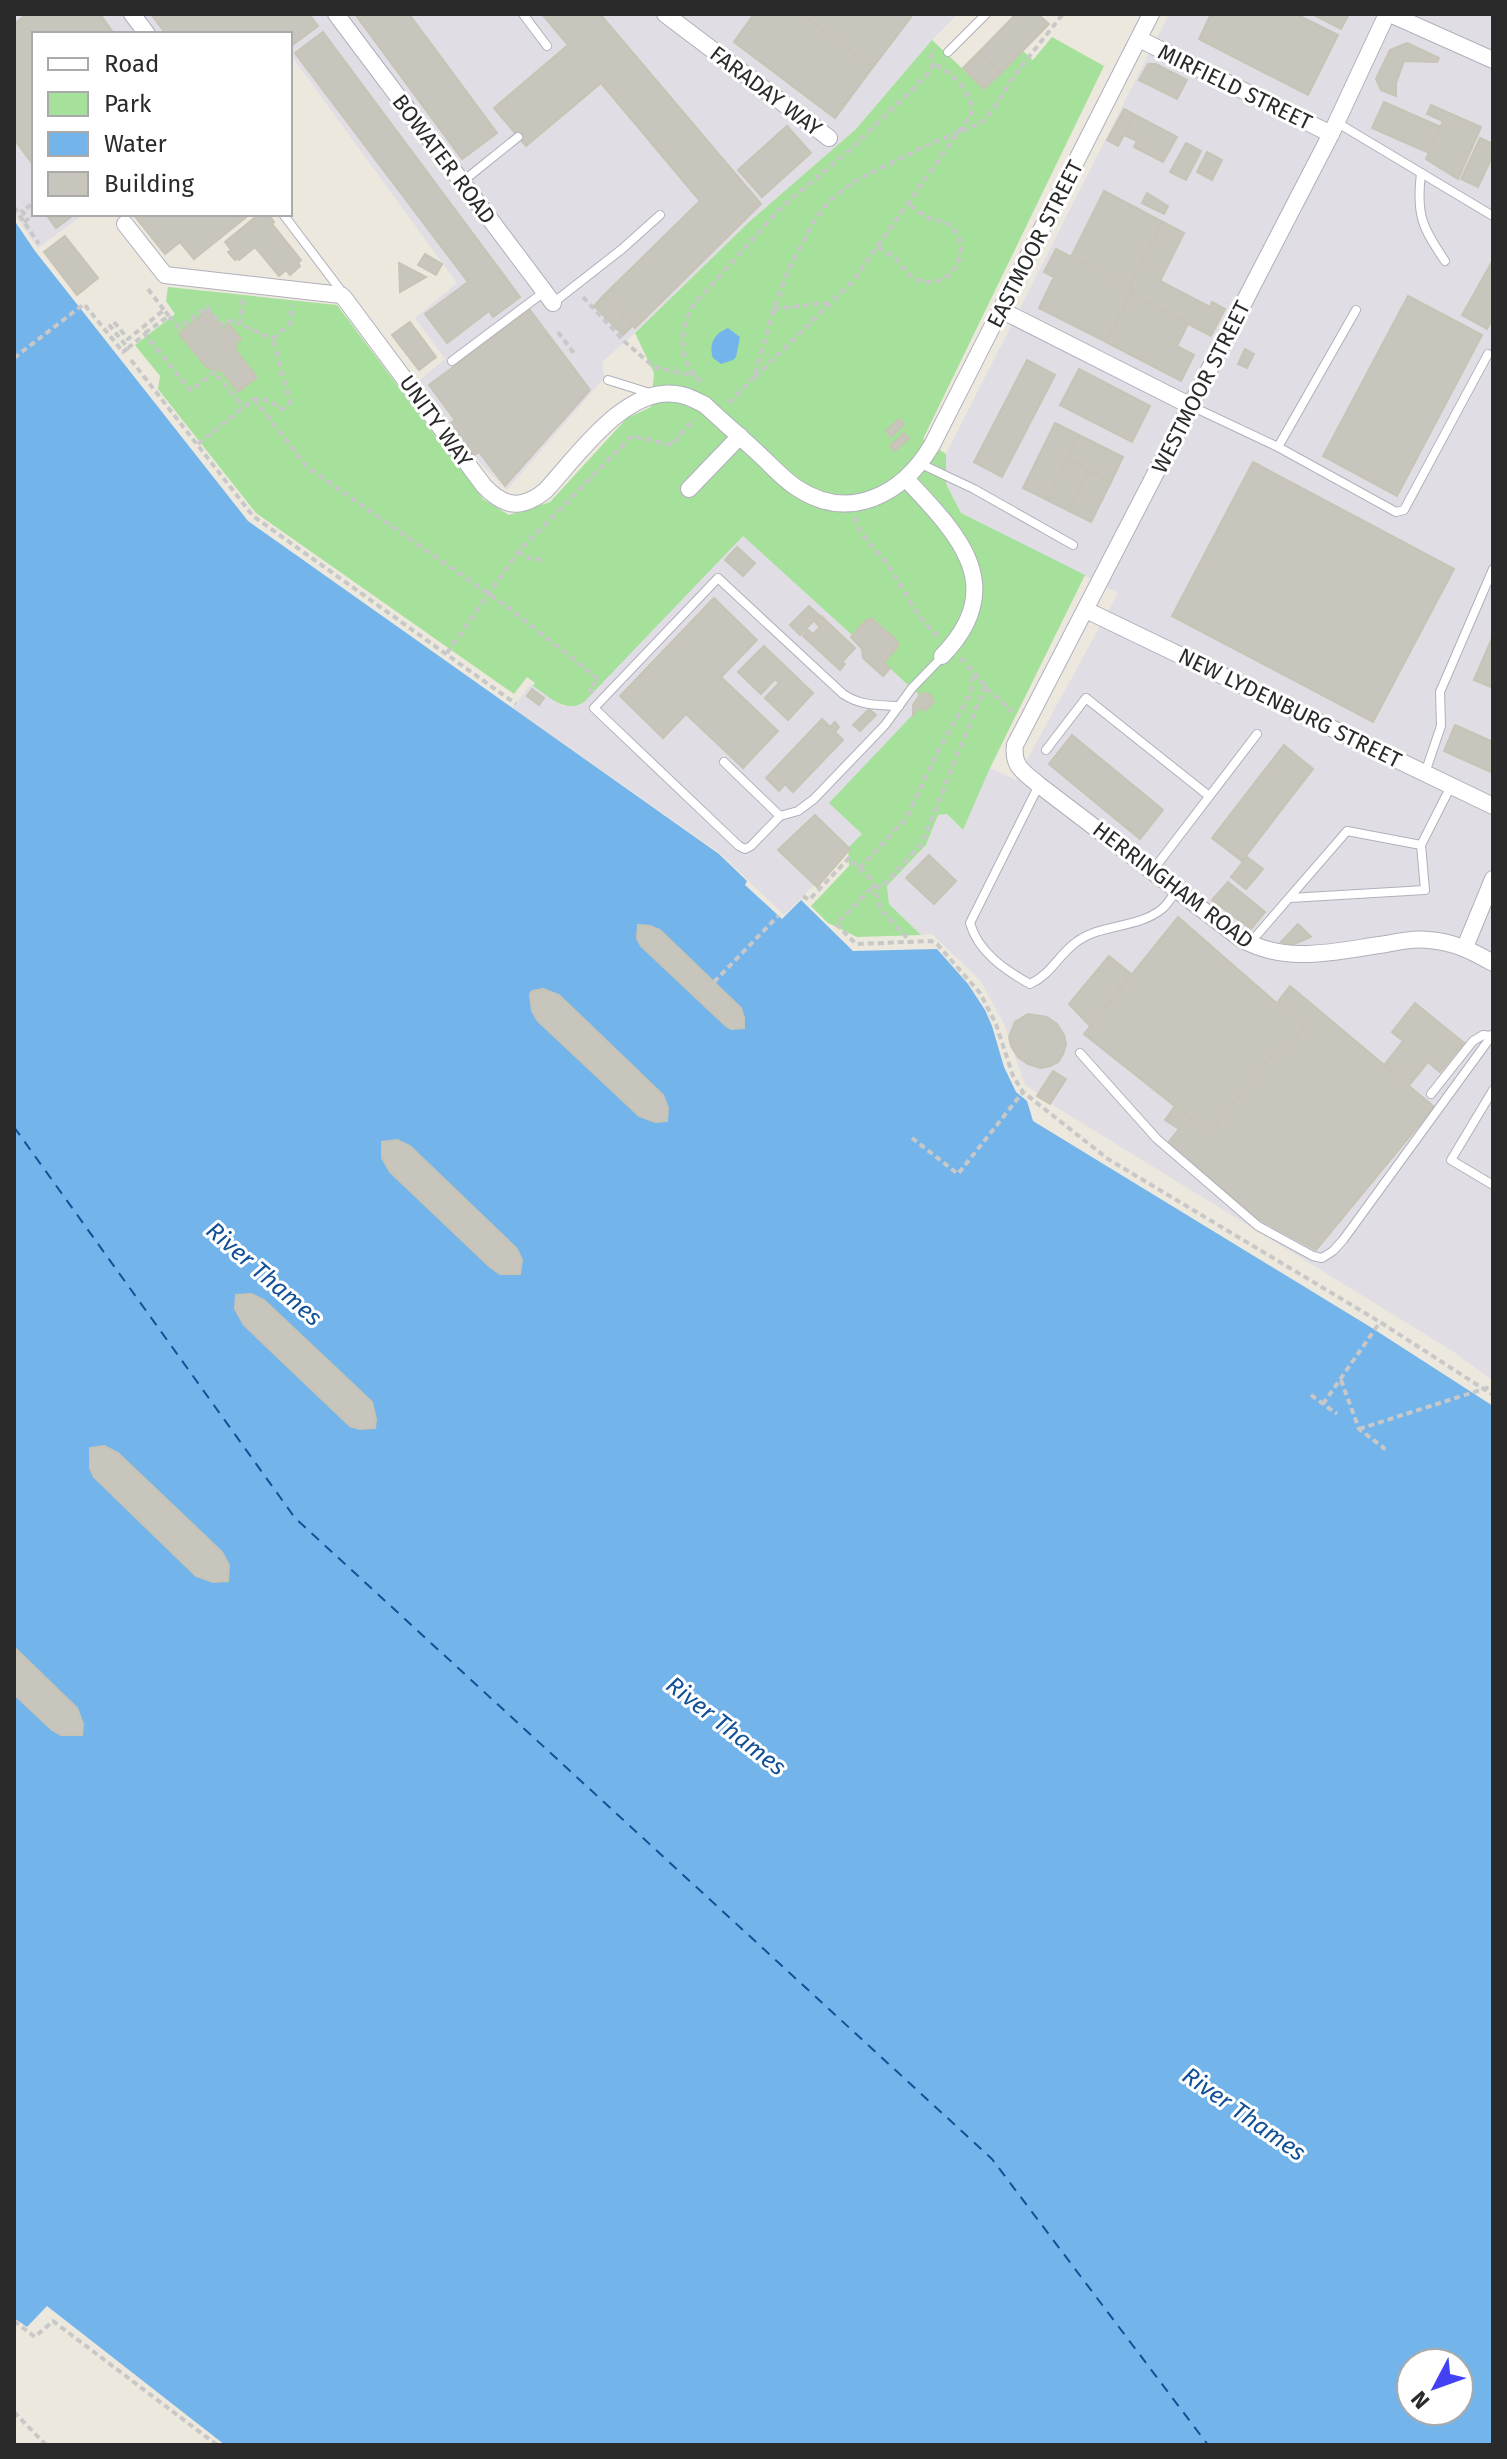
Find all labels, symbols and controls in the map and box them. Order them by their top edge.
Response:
legend [32,32,292,216]
street label: MIRFIELD STREET [1154,38,1317,136]
street label: FARADAY WAY [705,40,827,142]
text: Road [104,50,159,78]
street label: BOWATER ROAD [386,89,502,229]
text: Park [104,90,152,118]
text: Water [104,130,168,158]
street label: EASTMOOR STREET [981,155,1089,332]
text: Building [104,170,194,198]
street label: WESTMOOR STREET [1146,296,1256,478]
street label: UNITY WAY [394,370,478,472]
street label: NEW LYDENBURG STREET [1174,642,1406,774]
street label: HERRINGHAM ROAD [1087,816,1259,954]
water label: River Thames [200,1216,328,1332]
water label: River Thames [661,1671,791,1781]
water label: River Thames [1177,2061,1311,2167]
north arrow [1395,2347,1475,2427]
text: N [1405,2385,1435,2414]

